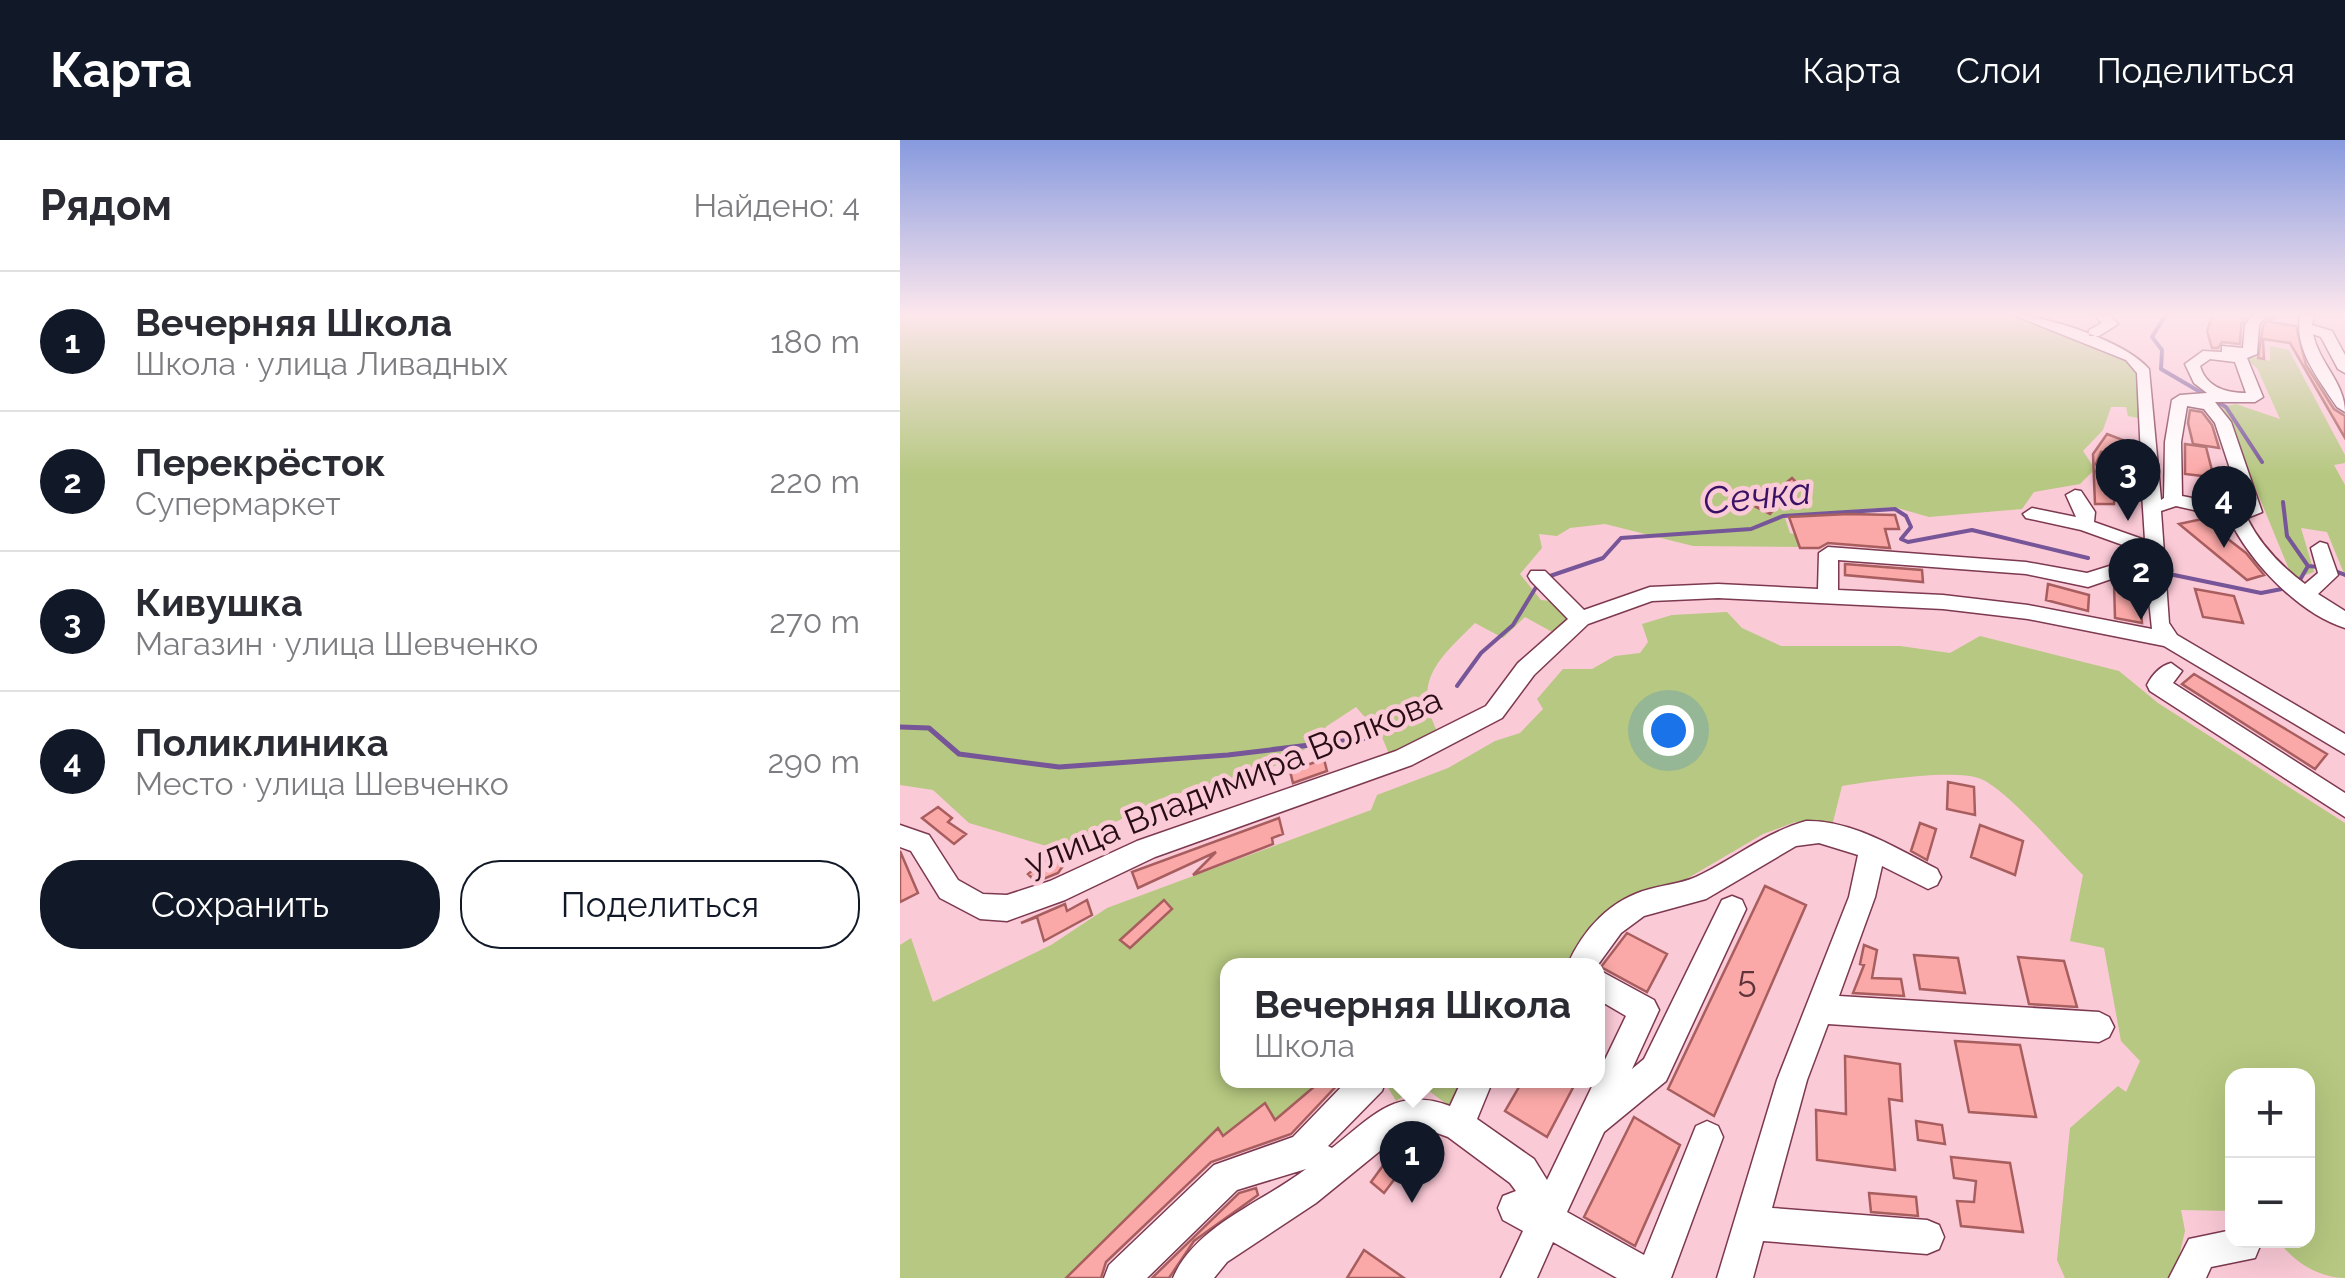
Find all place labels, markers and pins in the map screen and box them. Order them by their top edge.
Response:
pin: 3 [2096,438,2160,521]
pin: 4 [2192,466,2256,548]
pin: 2 [2108,538,2174,620]
pin: 1 [1380,1120,1444,1203]

